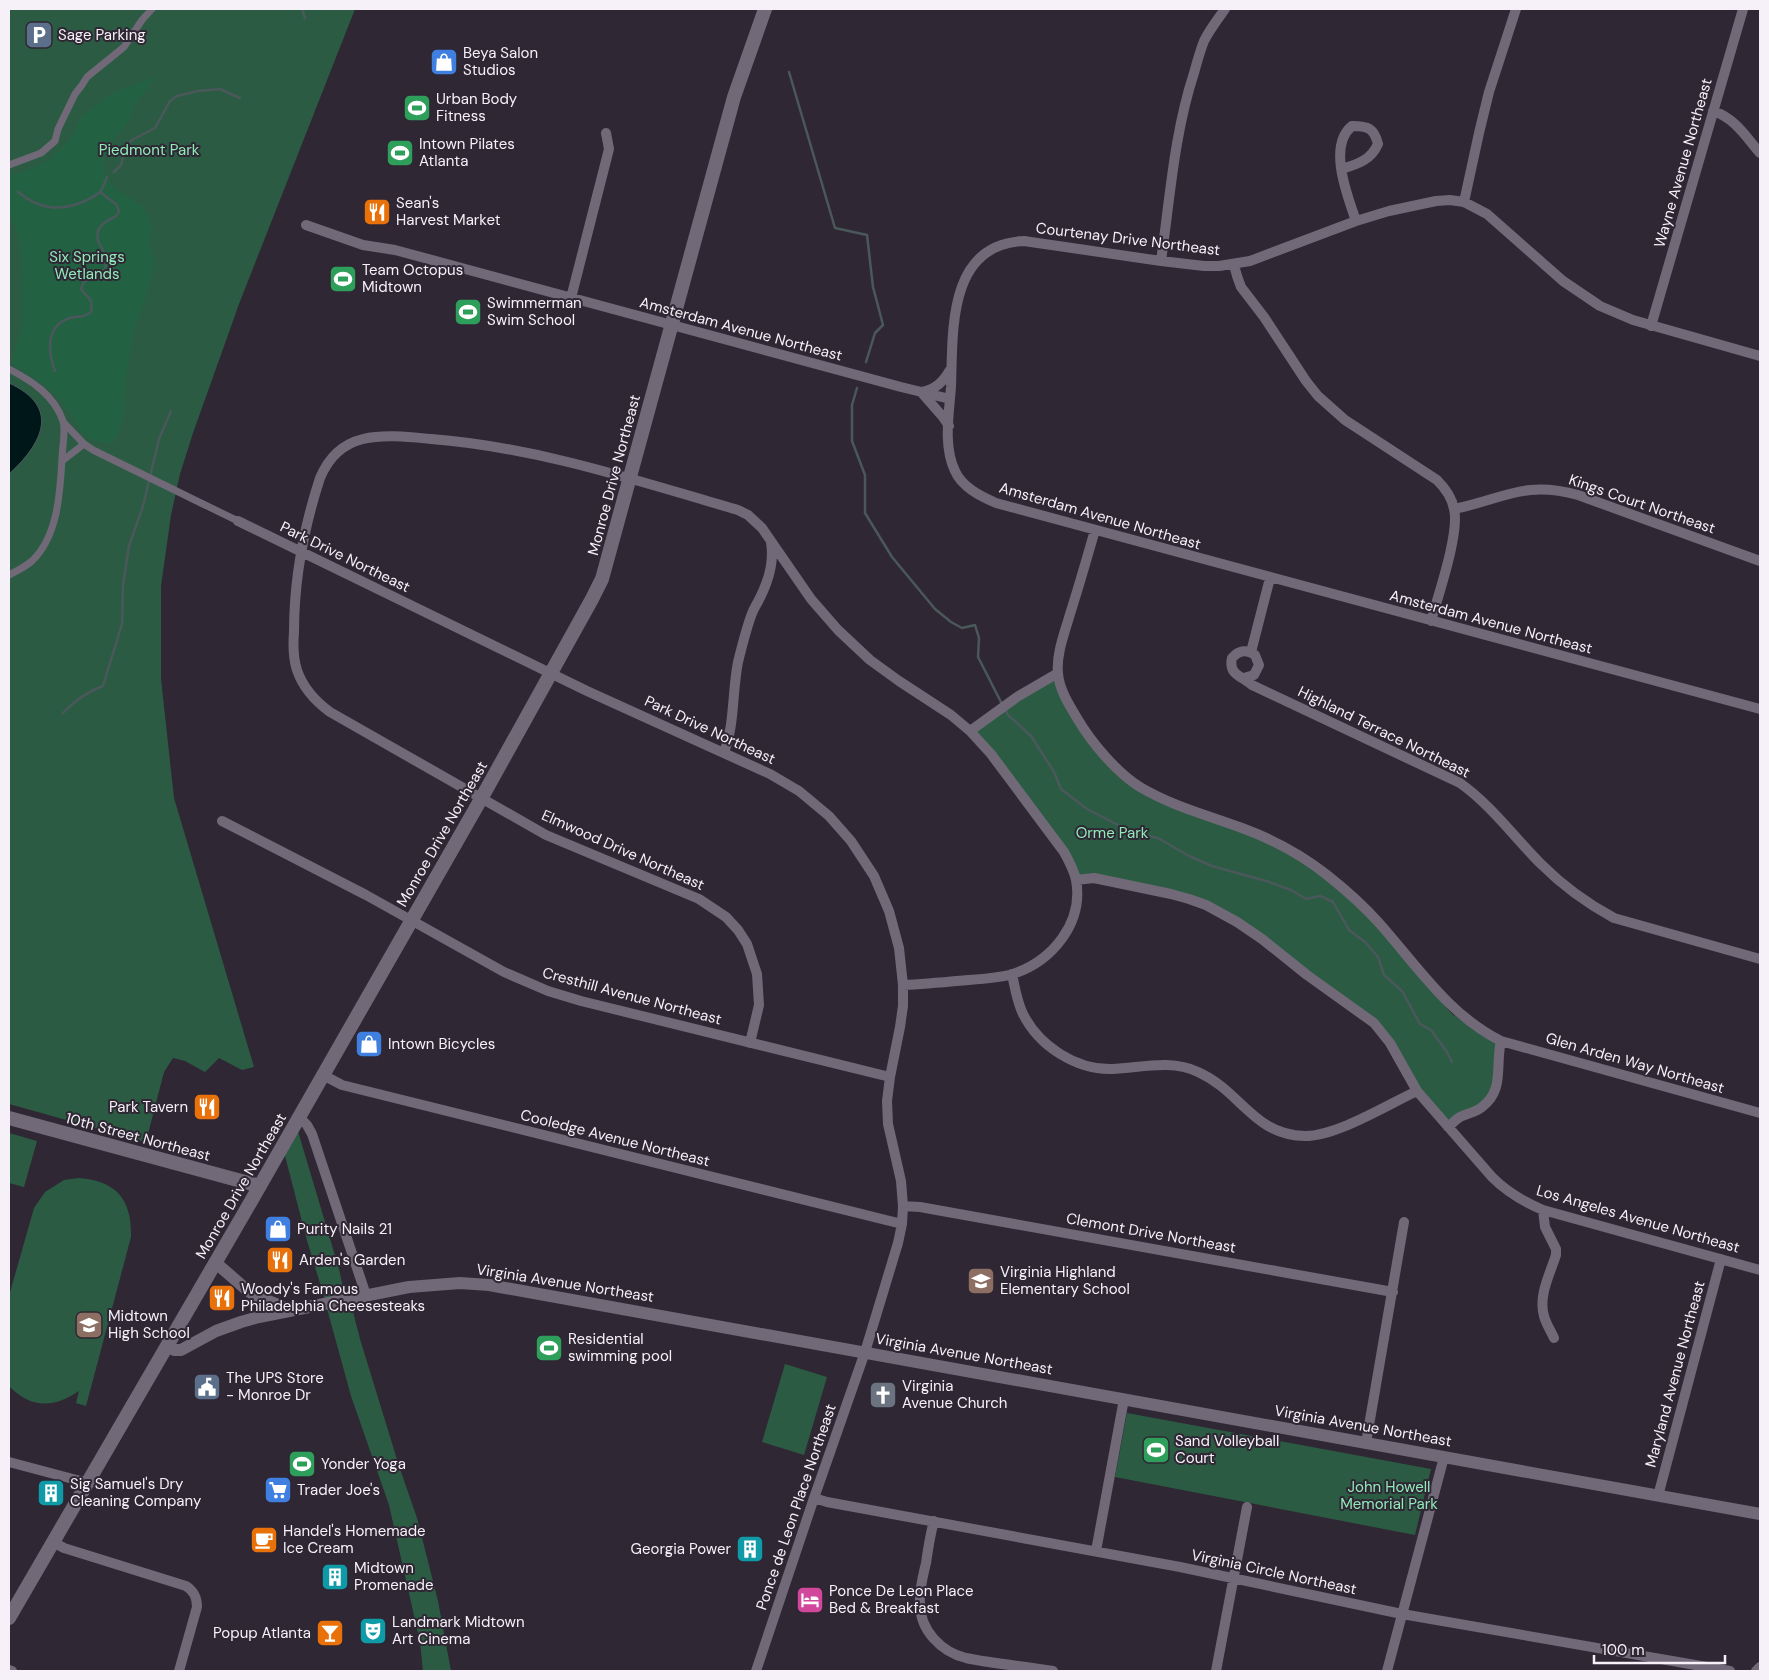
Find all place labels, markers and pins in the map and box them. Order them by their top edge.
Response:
parking icon: Sage Parking [24,20,54,50]
place label: Sage Parking [58,25,146,45]
place label: Beya Salon Studios [463,43,538,80]
shop icon: Beya Salon Studios [429,47,459,77]
place label: Urban Body Fitness [436,89,518,126]
sports icon: Urban Body Fitness [402,93,432,123]
place label: Intown Pilates Atlanta [419,134,515,171]
sports icon: Intown Pilates Atlanta [385,138,415,168]
place label: Sean's Harvest Market [396,193,501,230]
restaurant icon: Sean's Harvest Market [362,197,392,227]
place label: Team Octopus Midtown [362,260,463,297]
sports icon: Team Octopus Midtown [328,264,358,294]
place label: Swimmerman Swim School [487,293,582,330]
sports icon: Swimmerman Swim School [453,297,483,327]
shop icon: Intown Bicycles [354,1029,384,1059]
place label: Intown Bicycles [388,1034,495,1054]
restaurant icon: Park Tavern [192,1092,222,1122]
place label: Park Tavern [109,1097,188,1117]
shop icon: Purity Nails 21 [263,1214,293,1244]
place label: Purity Nails 21 [297,1219,392,1239]
restaurant icon: Arden's Garden [265,1245,295,1275]
place label: Arden's Garden [299,1250,405,1270]
place label: Virginia Highland Elementary School [1000,1262,1130,1299]
school or university icon: Virginia Highland Elementary School [966,1266,996,1296]
place label: Woody's Famous Philadelphia Cheesesteaks [241,1279,425,1316]
restaurant icon: Woody's Famous Philadelphia Cheesesteaks [207,1283,237,1313]
place label: Midtown High School [108,1306,190,1343]
school or university icon: Midtown High School [74,1310,104,1340]
place label: Residential swimming pool [568,1329,672,1366]
sports icon: Residential swimming pool [534,1333,564,1363]
place label: The UPS Store - Monroe Dr [226,1368,324,1405]
public building icon: The UPS Store - Monroe Dr [192,1372,222,1402]
place label: Virginia Avenue Church [902,1376,1007,1413]
church icon: Virginia Avenue Church [868,1380,898,1410]
place label: Sand Volleyball Court [1175,1431,1279,1468]
sports icon: Sand Volleyball Court [1141,1435,1171,1465]
sports icon: Yonder Yoga [287,1449,317,1479]
place label: Yonder Yoga [321,1454,406,1474]
place label: Sig Samuel's Dry Cleaning Company [70,1474,202,1511]
supermarket icon: Trader Joe's [263,1475,293,1505]
building icon: Sig Samuel's Dry Cleaning Company [36,1478,66,1508]
place label: Trader Joe's [297,1480,380,1500]
place label: Handel's Homemade Ice Cream [283,1521,426,1558]
cafe icon: Handel's Homemade Ice Cream [249,1525,279,1555]
building icon: Georgia Power [735,1534,765,1564]
place label: Georgia Power [631,1539,731,1559]
place label: Midtown Promenade [354,1558,433,1595]
building icon: Midtown Promenade [320,1562,350,1592]
place label: Ponce De Leon Place Bed & Breakfast [829,1581,974,1618]
hotel icon: Ponce De Leon Place Bed & Breakfast [795,1585,825,1615]
place label: Landmark Midtown Art Cinema [392,1612,525,1649]
theatre icon: Landmark Midtown Art Cinema [358,1616,388,1646]
bar icon: Popup Atlanta [315,1618,345,1648]
place label: Popup Atlanta [213,1623,311,1643]

